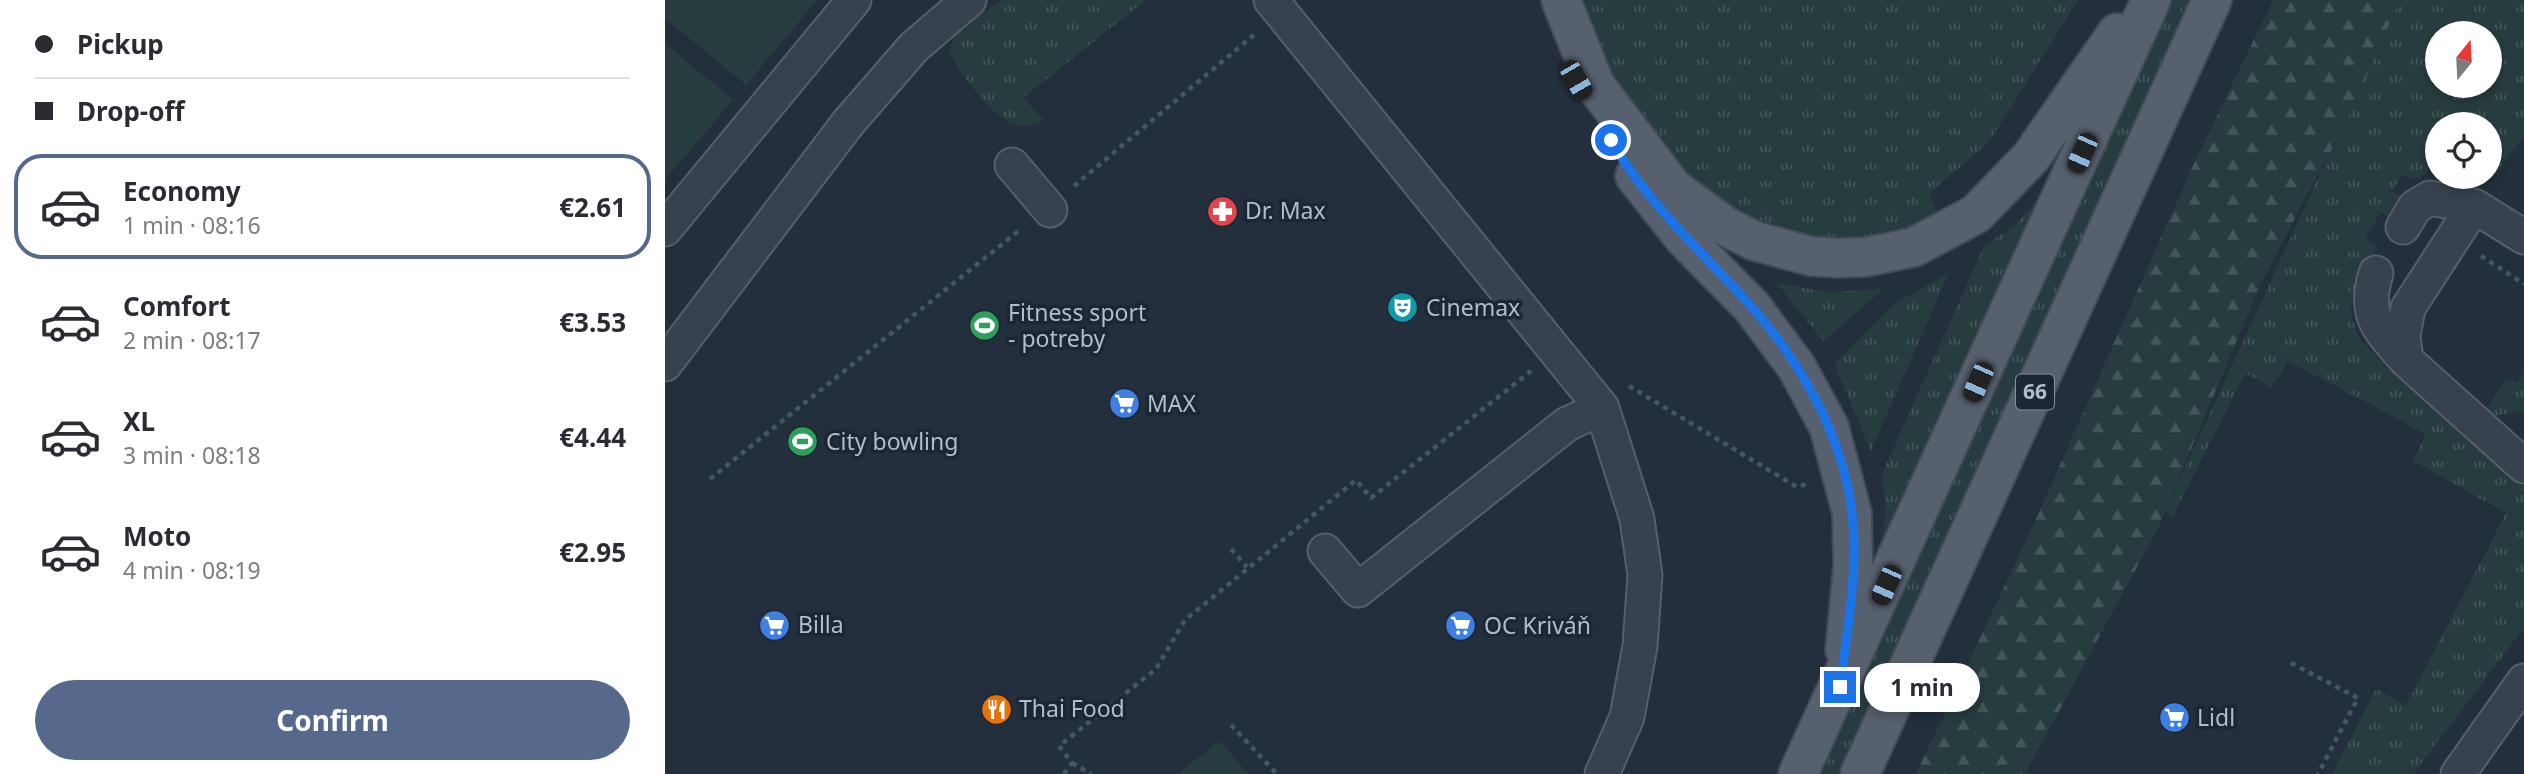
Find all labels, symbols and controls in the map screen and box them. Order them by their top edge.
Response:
north arrow [2425,21,2503,98]
map controls [2425,21,2502,189]
text: Pickup [77,26,164,62]
car [1557,57,1596,103]
text: Drop-off [77,93,184,129]
button: locate [2425,112,2502,189]
route start [1595,124,1627,156]
car [2064,130,2101,176]
text: Economy [123,173,241,209]
icon: car [39,175,102,238]
text: €2.61 [559,189,626,225]
pharmacy icon: Dr. Max [1205,194,1239,228]
place label: Dr. Max [1245,194,1326,226]
text: 1 min · 08:16 [123,209,261,241]
text: Comfort [123,288,231,324]
icon: car [39,290,102,353]
theatre icon: Cinemax [1386,291,1420,325]
place label: Cinemax [1426,291,1520,323]
place label: Fitness sport - potreby [1008,296,1146,354]
text: €3.53 [559,304,626,340]
sports icon: Fitness sport - potreby [968,309,1002,343]
text: 2 min · 08:17 [123,324,261,356]
car [1960,359,1997,405]
road number: 66 [2016,374,2054,410]
supermarket icon: MAX [1107,387,1141,421]
place label: MAX [1147,387,1197,419]
text: XL [123,403,155,439]
icon: car [39,405,102,468]
text: €4.44 [559,419,626,455]
sports icon: City bowling [786,425,820,459]
place label: City bowling [826,425,958,457]
text: 3 min · 08:18 [123,439,261,471]
text: Moto [123,518,191,554]
icon: car [39,520,102,583]
text: €2.95 [559,534,626,570]
text: 4 min · 08:19 [123,554,261,586]
car [1868,562,1905,608]
supermarket icon: Billa [758,608,792,642]
place label: Billa [798,608,844,640]
supermarket icon: OC Kriváň [1444,609,1478,643]
place label: OC Kriváň [1484,609,1591,641]
callout: 1 min [1865,662,1980,712]
route end [1824,671,1856,703]
text: 1 min [1890,671,1954,703]
button: Confirm [35,680,630,760]
restaurant icon: Thai Food [979,692,1013,726]
place label: Thai Food [1019,692,1125,724]
supermarket icon: Lidl [2157,701,2191,735]
place label: Lidl [2197,701,2235,733]

